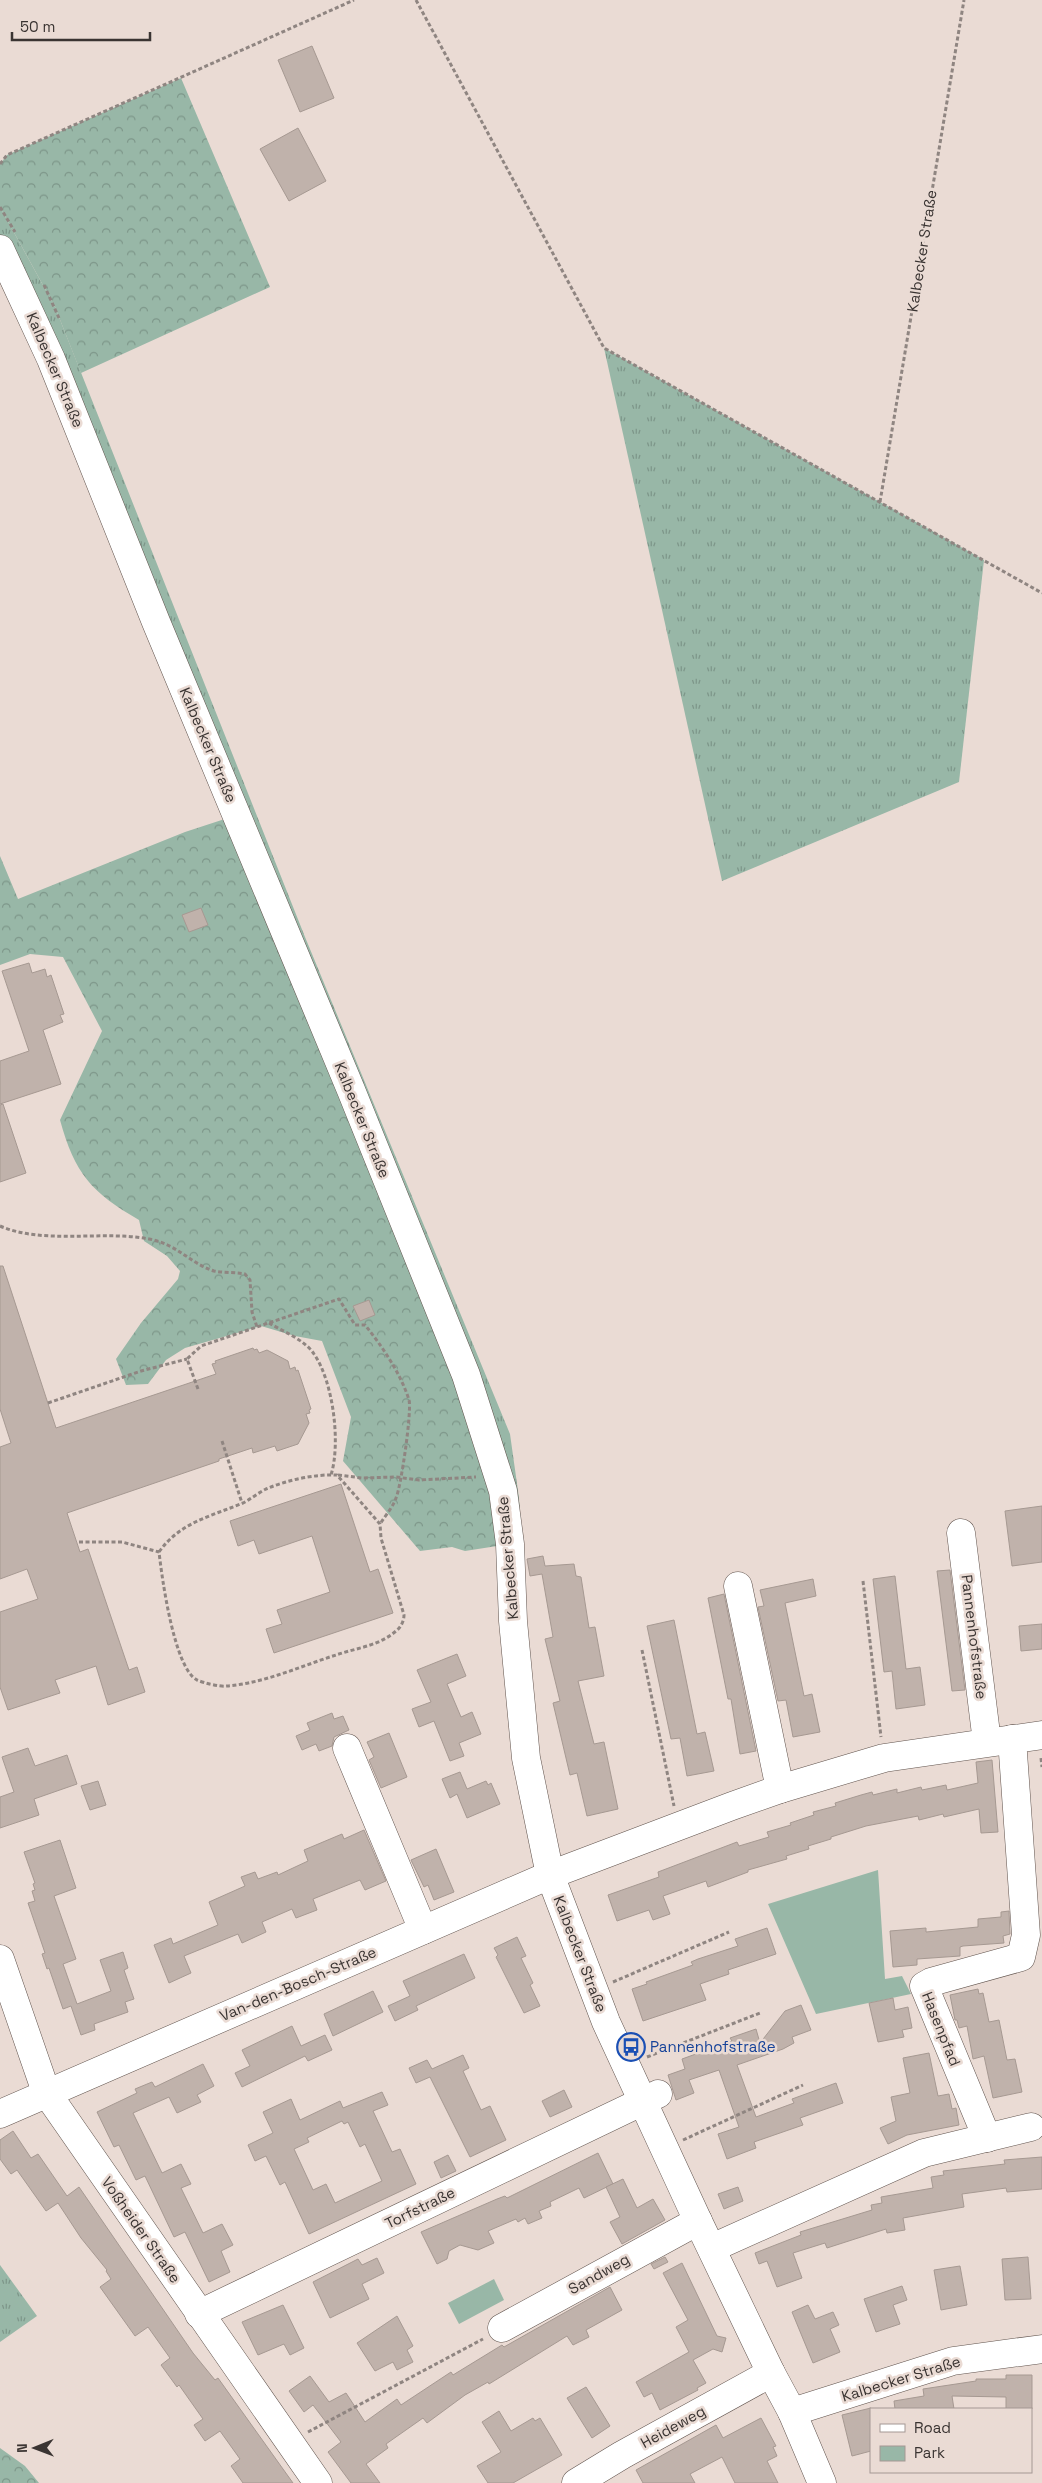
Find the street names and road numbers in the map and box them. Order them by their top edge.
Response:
street label: Kalbecker Straße [902,188,941,313]
street label: Kalbecker Straße [23,309,88,430]
street label: Kalbecker Straße [176,684,241,805]
street label: Kalbecker Straße [331,1059,394,1181]
street label: Kalbecker Straße [493,1496,522,1620]
street label: Pannenhofstraße [957,1573,992,1701]
street label: Kalbecker Straße [549,1893,611,2015]
street label: Van-den-Bosch-Straße [217,1942,379,2025]
street label: Hasenpfad [918,1989,965,2069]
street label: Voßheider Straße [98,2173,185,2287]
street label: Torfstraße [382,2182,458,2233]
street label: Sandweg [565,2249,633,2298]
street label: Kalbecker Straße [839,2351,963,2406]
street label: Heideweg [637,2401,708,2452]

